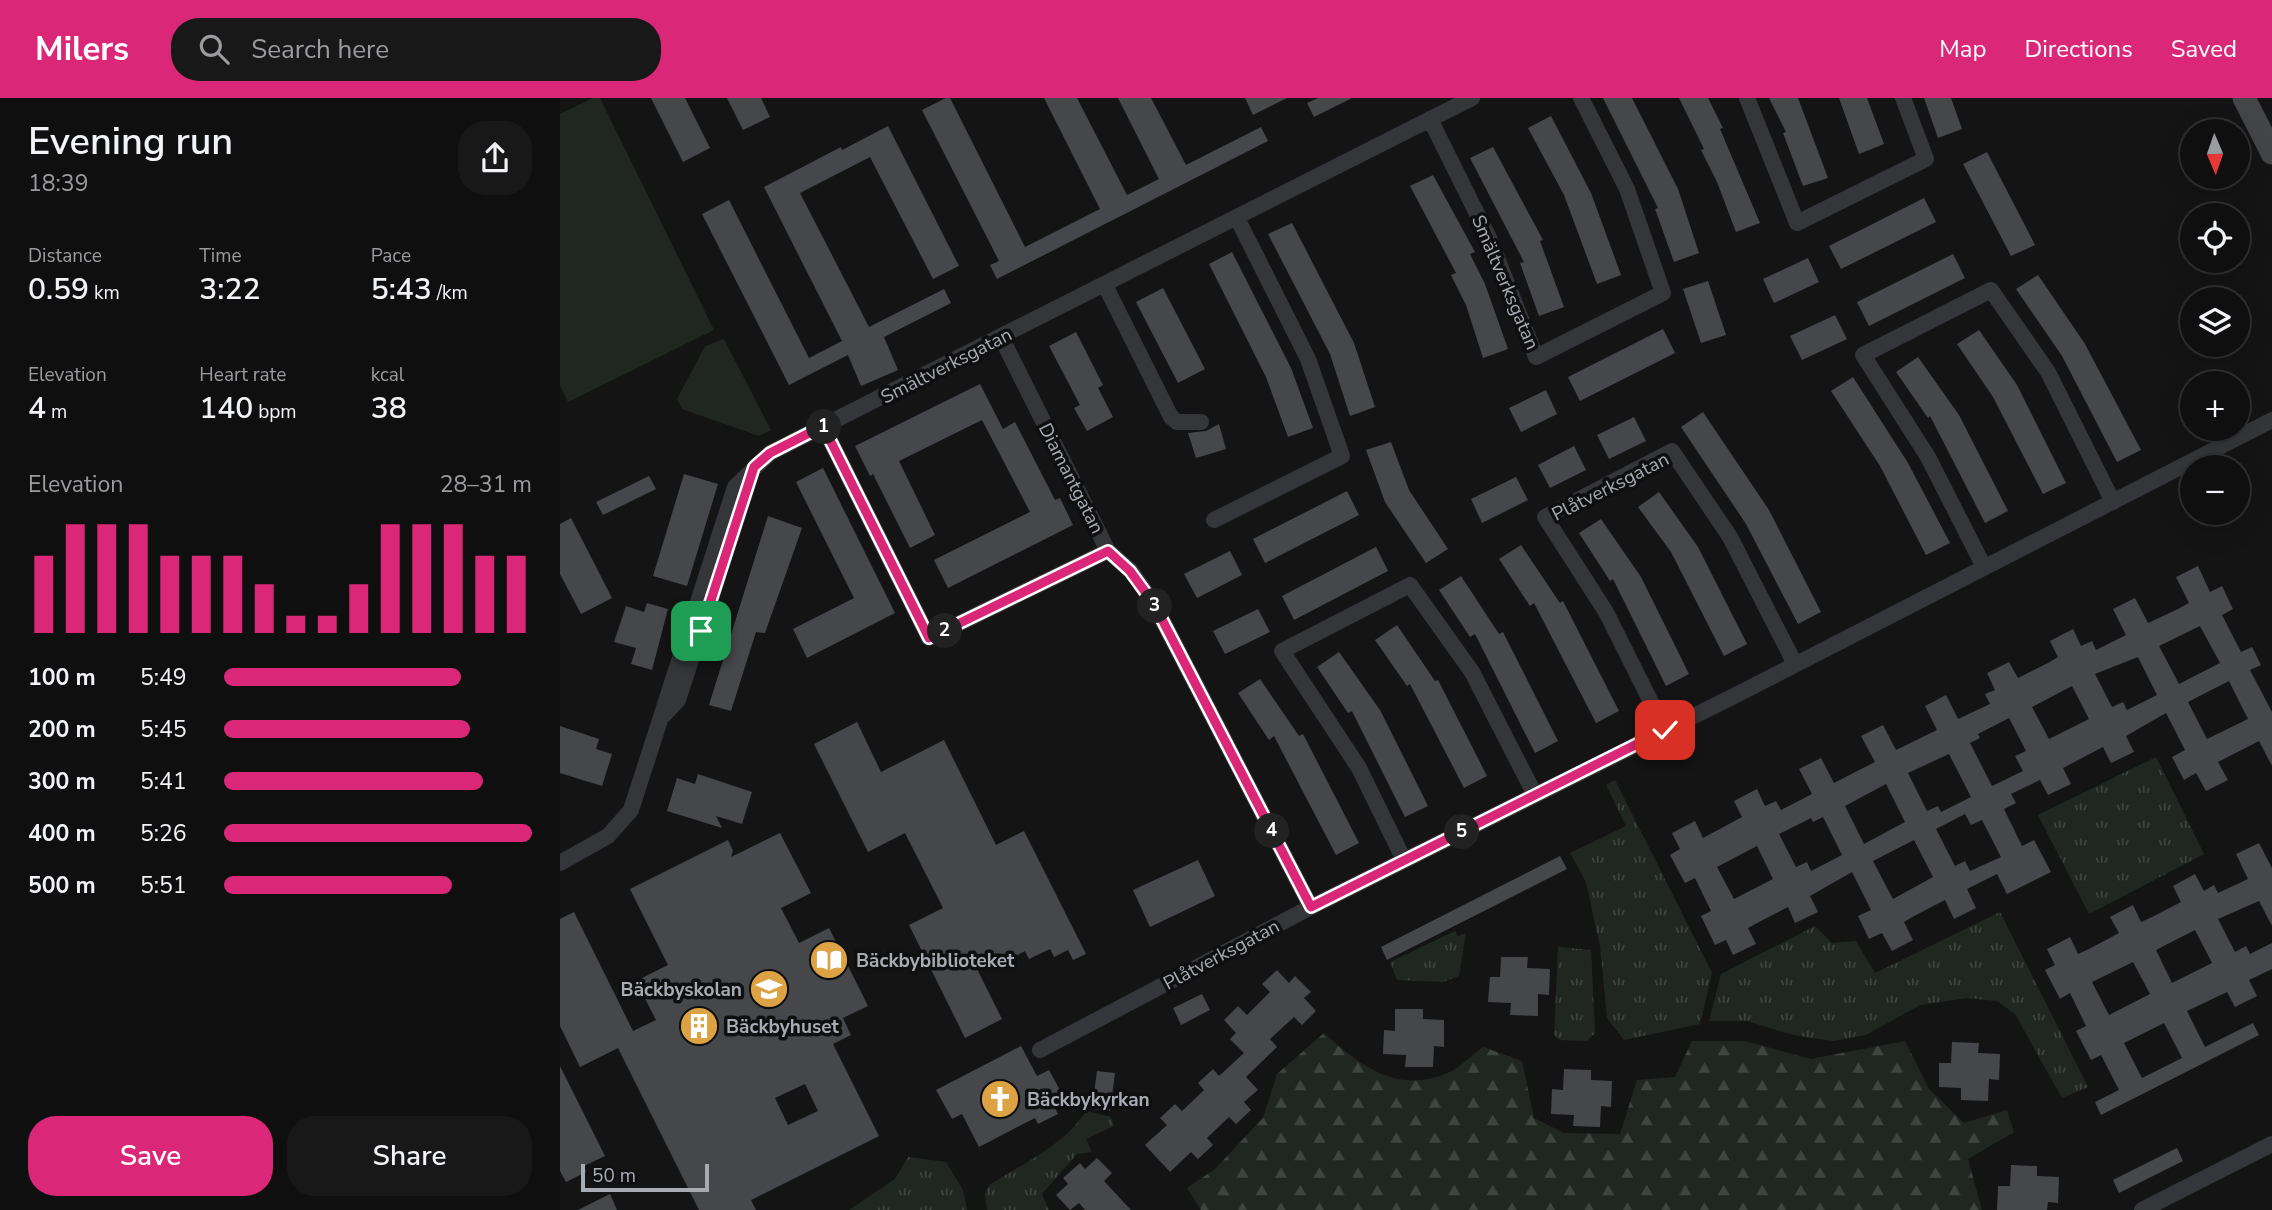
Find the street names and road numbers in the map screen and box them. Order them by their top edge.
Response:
street label: Smältverksgatan [1465,211,1545,354]
street label: Smältverksgatan [876,322,1017,410]
street label: Diamantgatan [1032,419,1110,538]
street label: Plåtverksgatan [1547,446,1673,528]
street label: Plåtverksgatan [1159,913,1284,996]

